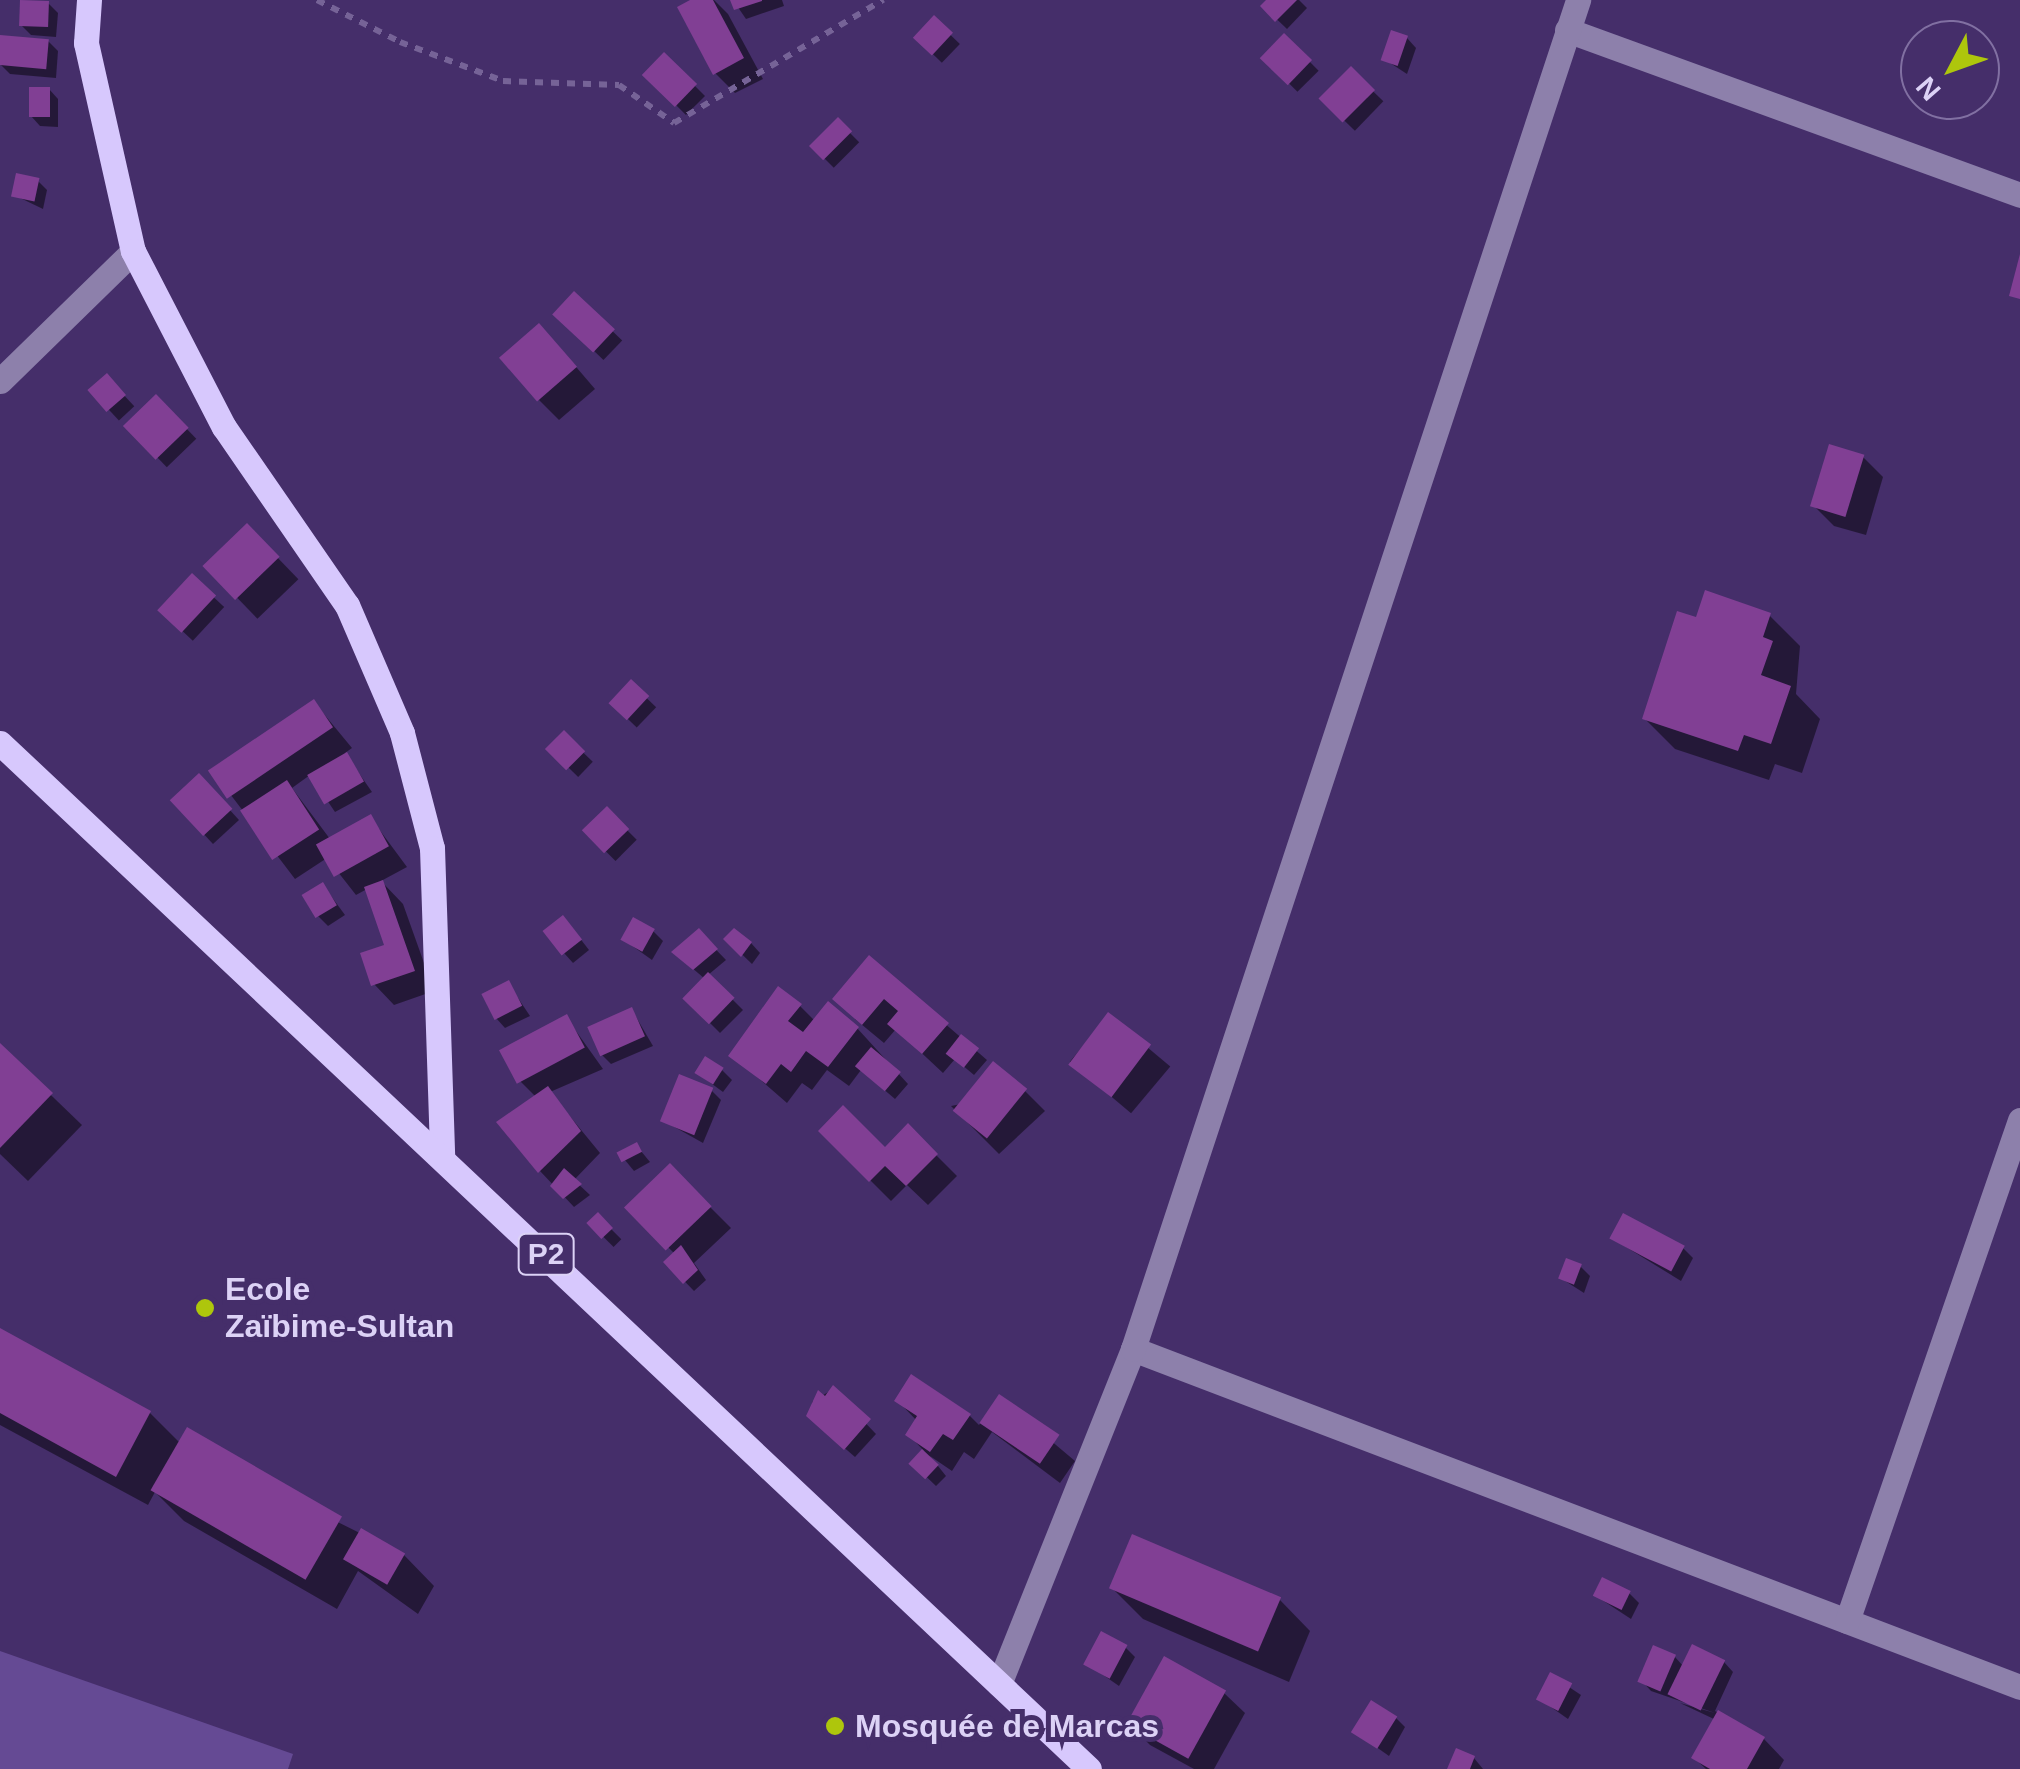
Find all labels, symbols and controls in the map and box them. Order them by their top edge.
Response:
north arrow [1900,20,2000,120]
text: N [1910,71,1947,107]
road number: P2 [516,1229,576,1279]
place label: Ecole Zaïbime-Sultan [225,1271,454,1346]
marker: Ecole Zaïbime-Sultan [194,1297,216,1319]
place label: Mosquée de Marcas [855,1707,1159,1745]
marker: Mosquée de Marcas [824,1715,846,1737]

